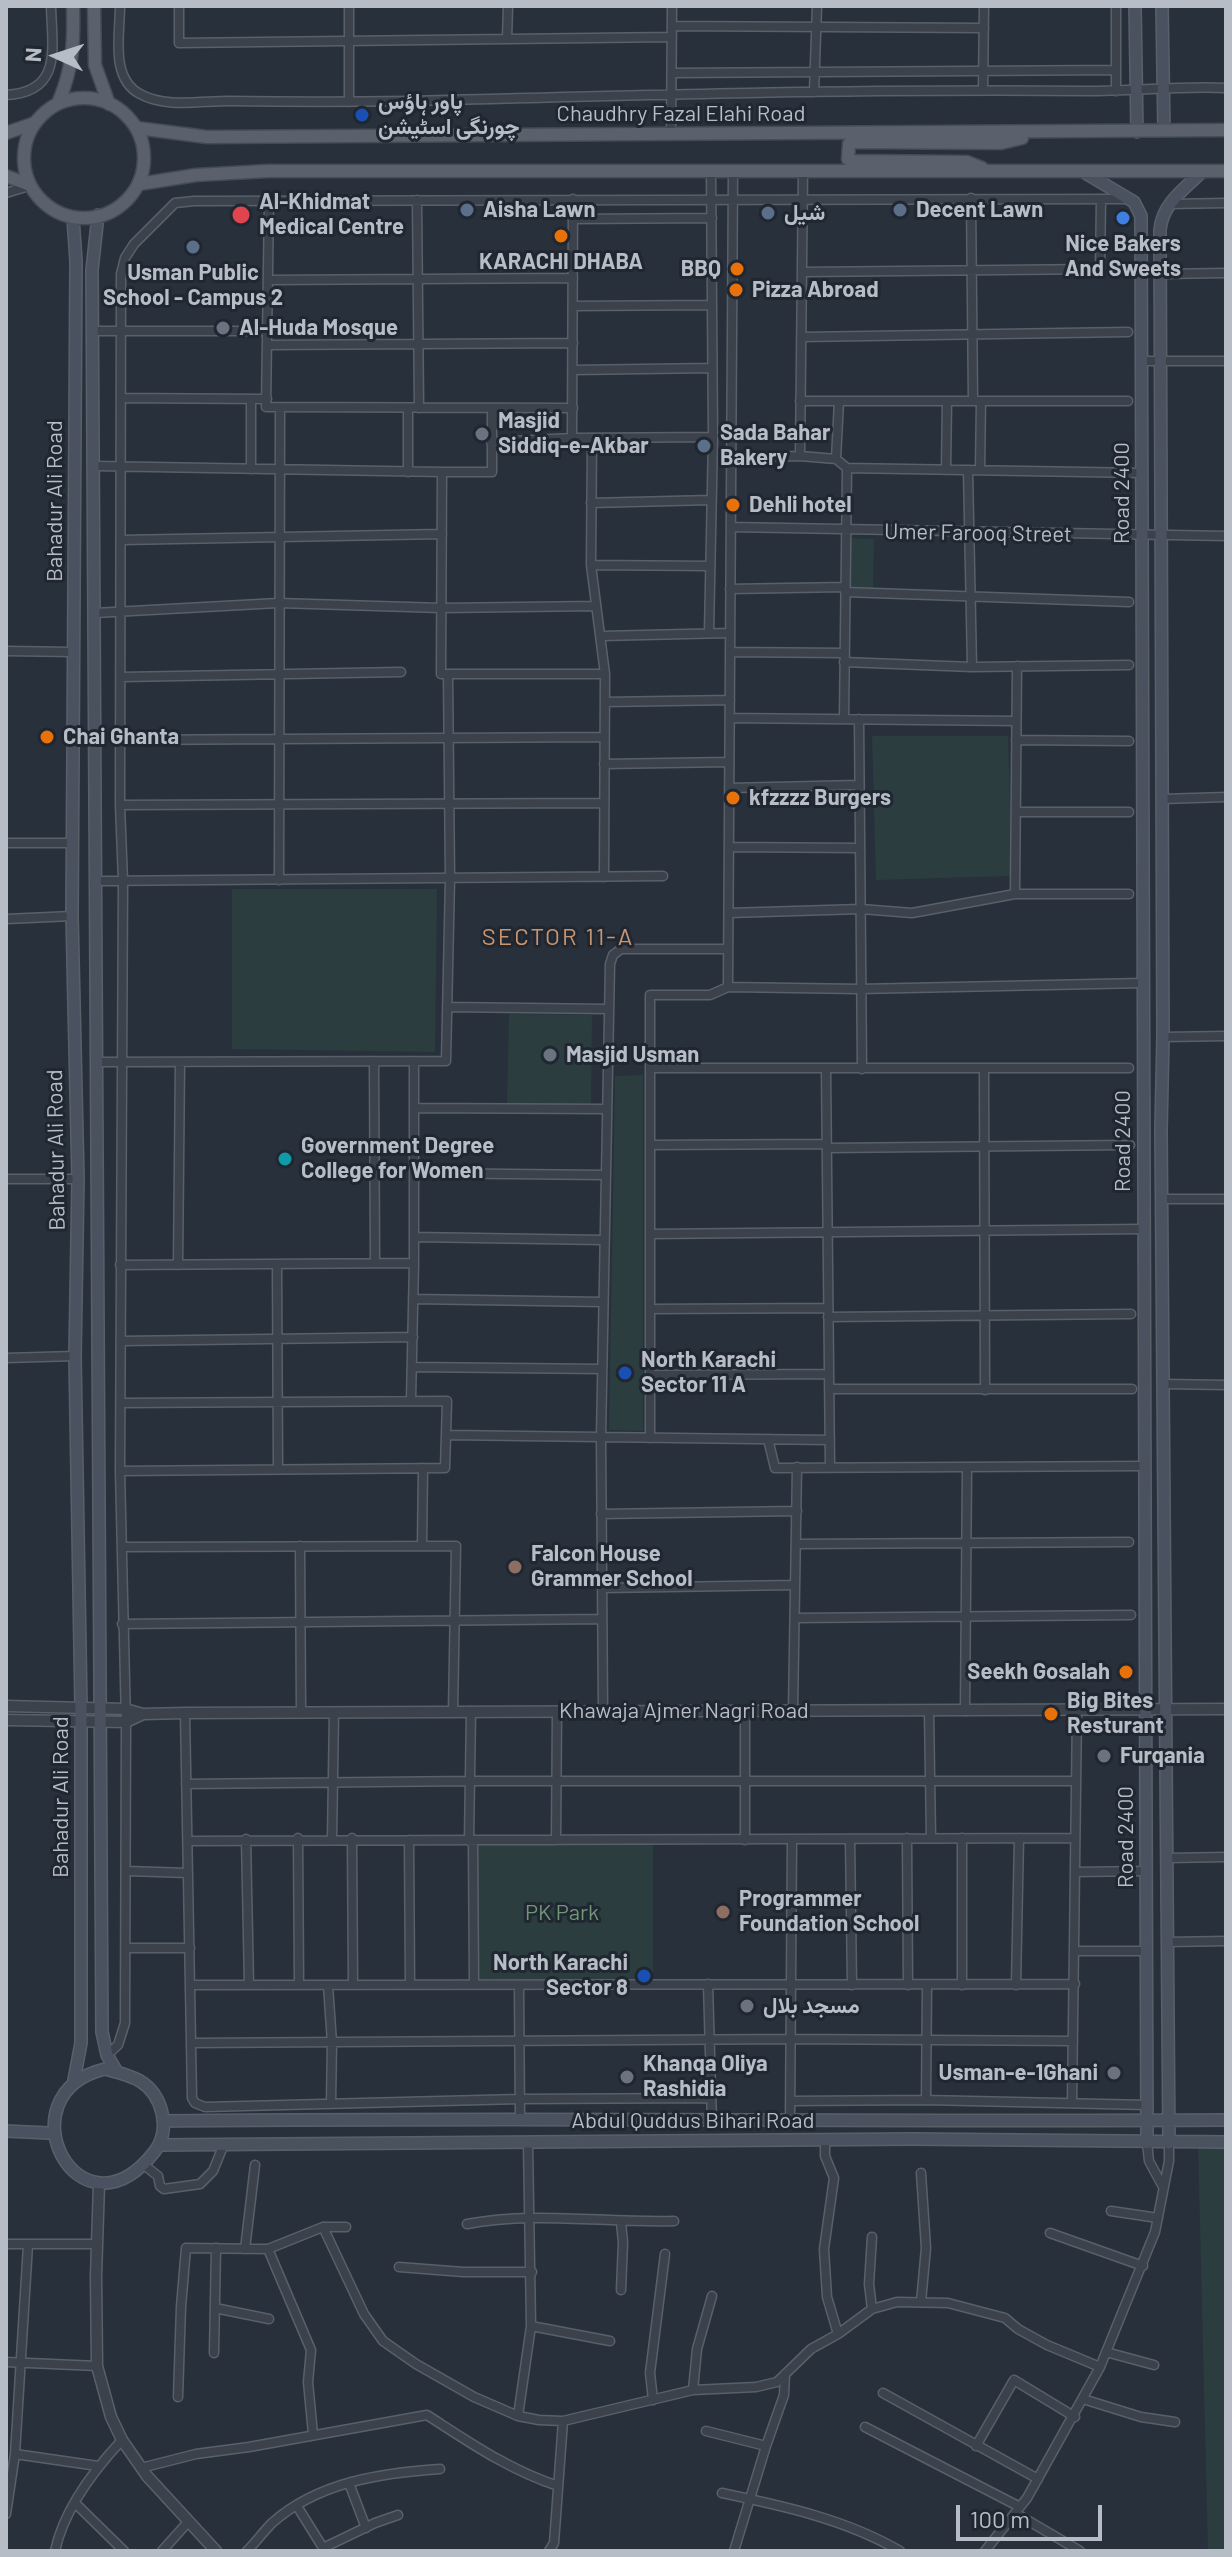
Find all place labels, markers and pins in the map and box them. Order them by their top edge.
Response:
place label: پاور ہاؤس چورنگی اسٹیشن [378,89,519,140]
marker: پاور ہاؤس چورنگی اسٹیشن [353,106,371,124]
place label: Al-Khidmat Medical Centre [259,189,404,240]
place label: Aisha Lawn [483,197,596,223]
place label: Decent Lawn [916,197,1043,223]
place label: شیل [784,200,825,226]
marker: Aisha Lawn [458,201,476,219]
marker: Decent Lawn [891,201,909,219]
marker: Al-Khidmat Medical Centre [230,204,252,226]
marker: شیل [759,204,777,222]
marker: Nice Bakers And Sweets [1114,209,1132,227]
marker: KARACHI DHABA [552,227,570,245]
place label: Nice Bakers And Sweets [1065,231,1181,282]
marker: Usman Public School - Campus 2 [184,238,202,256]
place label: KARACHI DHABA [479,249,643,275]
place label: BBQ [681,256,721,282]
place label: Usman Public School - Campus 2 [103,260,283,312]
marker: BBQ [728,260,746,278]
place label: Pizza Abroad [752,277,879,303]
marker: Pizza Abroad [727,281,745,299]
place label: Al-Huda Mosque [239,315,398,341]
marker: Al-Huda Mosque [214,319,232,337]
place label: Masjid Siddiq-e-Akbar [498,408,649,460]
place label: Sada Bahar Bakery [720,420,830,472]
marker: Masjid Siddiq-e-Akbar [473,425,491,443]
marker: Sada Bahar Bakery [695,437,713,455]
place label: Dehli hotel [749,492,852,518]
marker: Dehli hotel [724,496,742,514]
place label: Chai Ghanta [63,724,179,750]
marker: Chai Ghanta [38,728,56,746]
place label: kfzzzz Burgers [749,785,891,811]
marker: kfzzzz Burgers [724,789,742,807]
place label: Masjid Usman [566,1042,699,1068]
marker: Masjid Usman [541,1046,559,1064]
place label: Government Degree College for Women [301,1133,494,1184]
marker: Government Degree College for Women [276,1150,294,1168]
place label: North Karachi Sector 11 A [641,1347,776,1398]
marker: North Karachi Sector 11 A [616,1364,634,1382]
place label: Falcon House Grammer School [531,1541,693,1592]
marker: Falcon House Grammer School [506,1558,524,1576]
place label: Seekh Gosalah [967,1659,1110,1685]
marker: Seekh Gosalah [1117,1663,1135,1681]
place label: Big Bites Resturant [1067,1688,1164,1740]
marker: Big Bites Resturant [1042,1705,1060,1723]
place label: Furqania [1120,1743,1205,1769]
marker: Furqania [1095,1747,1113,1765]
place label: Programmer Foundation School [739,1886,919,1938]
marker: Programmer Foundation School [714,1903,732,1921]
place label: North Karachi Sector 8 [493,1950,628,2002]
marker: North Karachi Sector 8 [635,1967,653,1985]
place label: مسجد بلال [763,1993,860,2019]
marker: مسجد بلال [738,1997,756,2015]
place label: Khanqa Oliya Rashidia [643,2051,768,2102]
place label: Usman-e-1Ghani [939,2060,1098,2086]
marker: Usman-e-1Ghani [1105,2064,1123,2082]
marker: Khanqa Oliya Rashidia [618,2068,636,2086]

